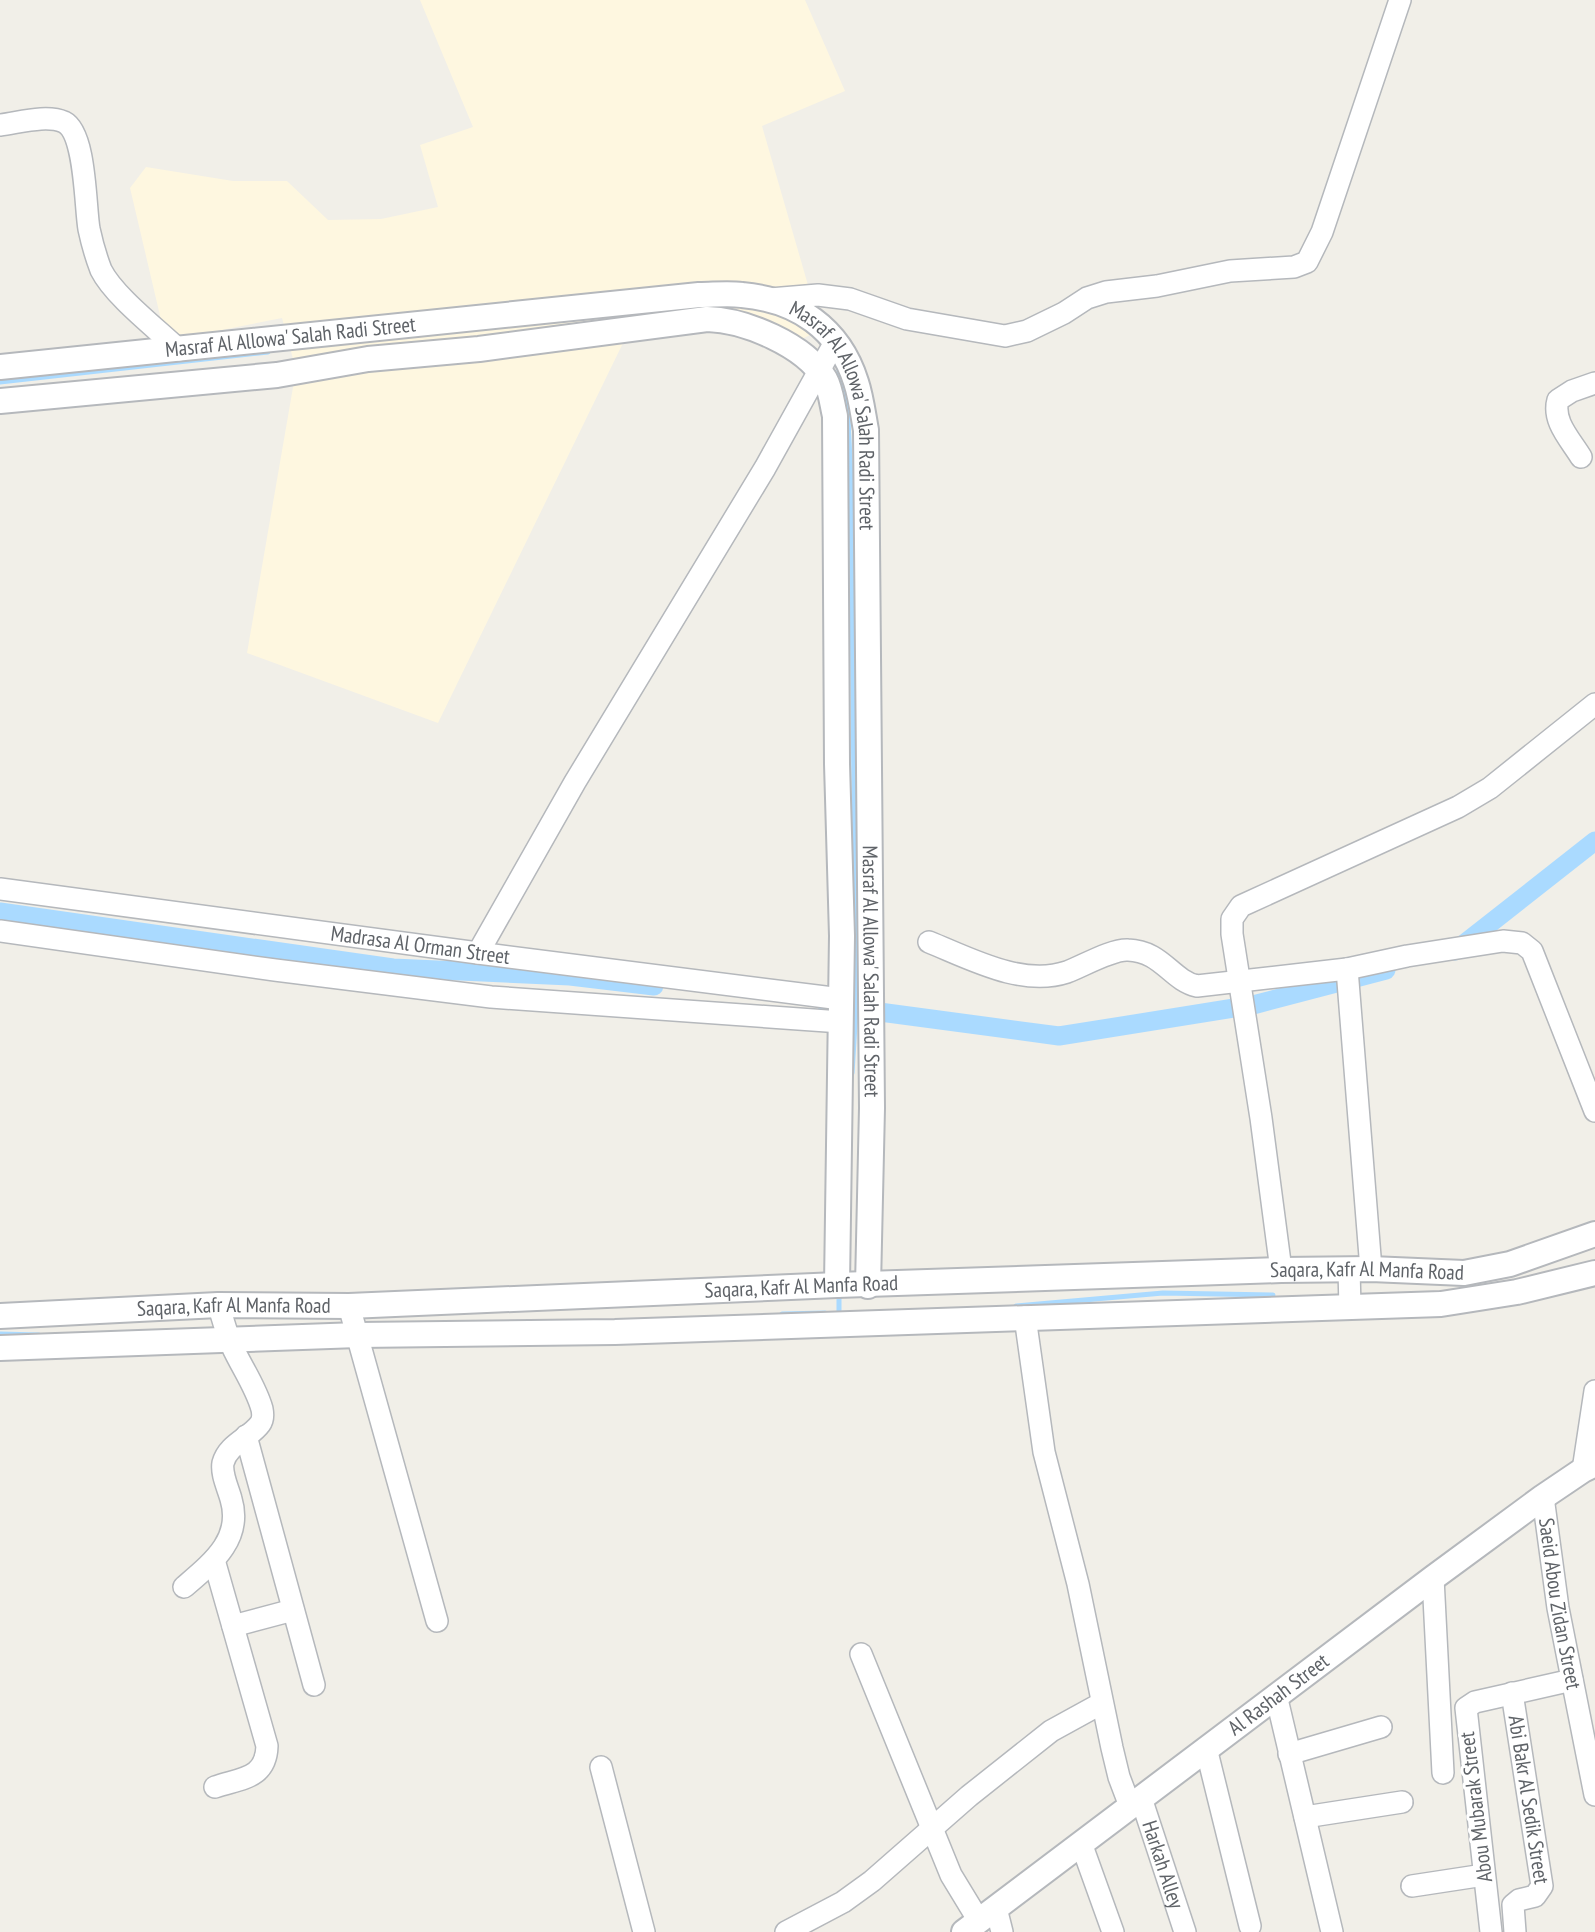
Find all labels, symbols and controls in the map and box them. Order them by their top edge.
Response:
street label: Masraf Al Allowa' Salah Radi Street [785,294,881,531]
street label: Masraf Al Allowa' Salah Radi Street [164,310,417,363]
street label: Masraf Al Allowa' Salah Radi Street [857,845,886,1097]
street label: Madrasa Al Orman Street [329,919,512,970]
street label: Saqara, Kafr Al Manfa Road [1270,1255,1464,1286]
street label: Saqara, Kafr Al Manfa Road [704,1269,899,1304]
street label: Saqara, Kafr Al Manfa Road [136,1291,331,1322]
street label: Saeid Abou Zidan Street [1533,1516,1588,1692]
street label: Al Rashah Street [1222,1647,1334,1741]
street label: Abi Bakr Al Sedik Street [1503,1713,1556,1886]
street label: Abou Mubarak Street [1453,1730,1498,1884]
street label: Harkah Alley [1136,1817,1190,1912]

